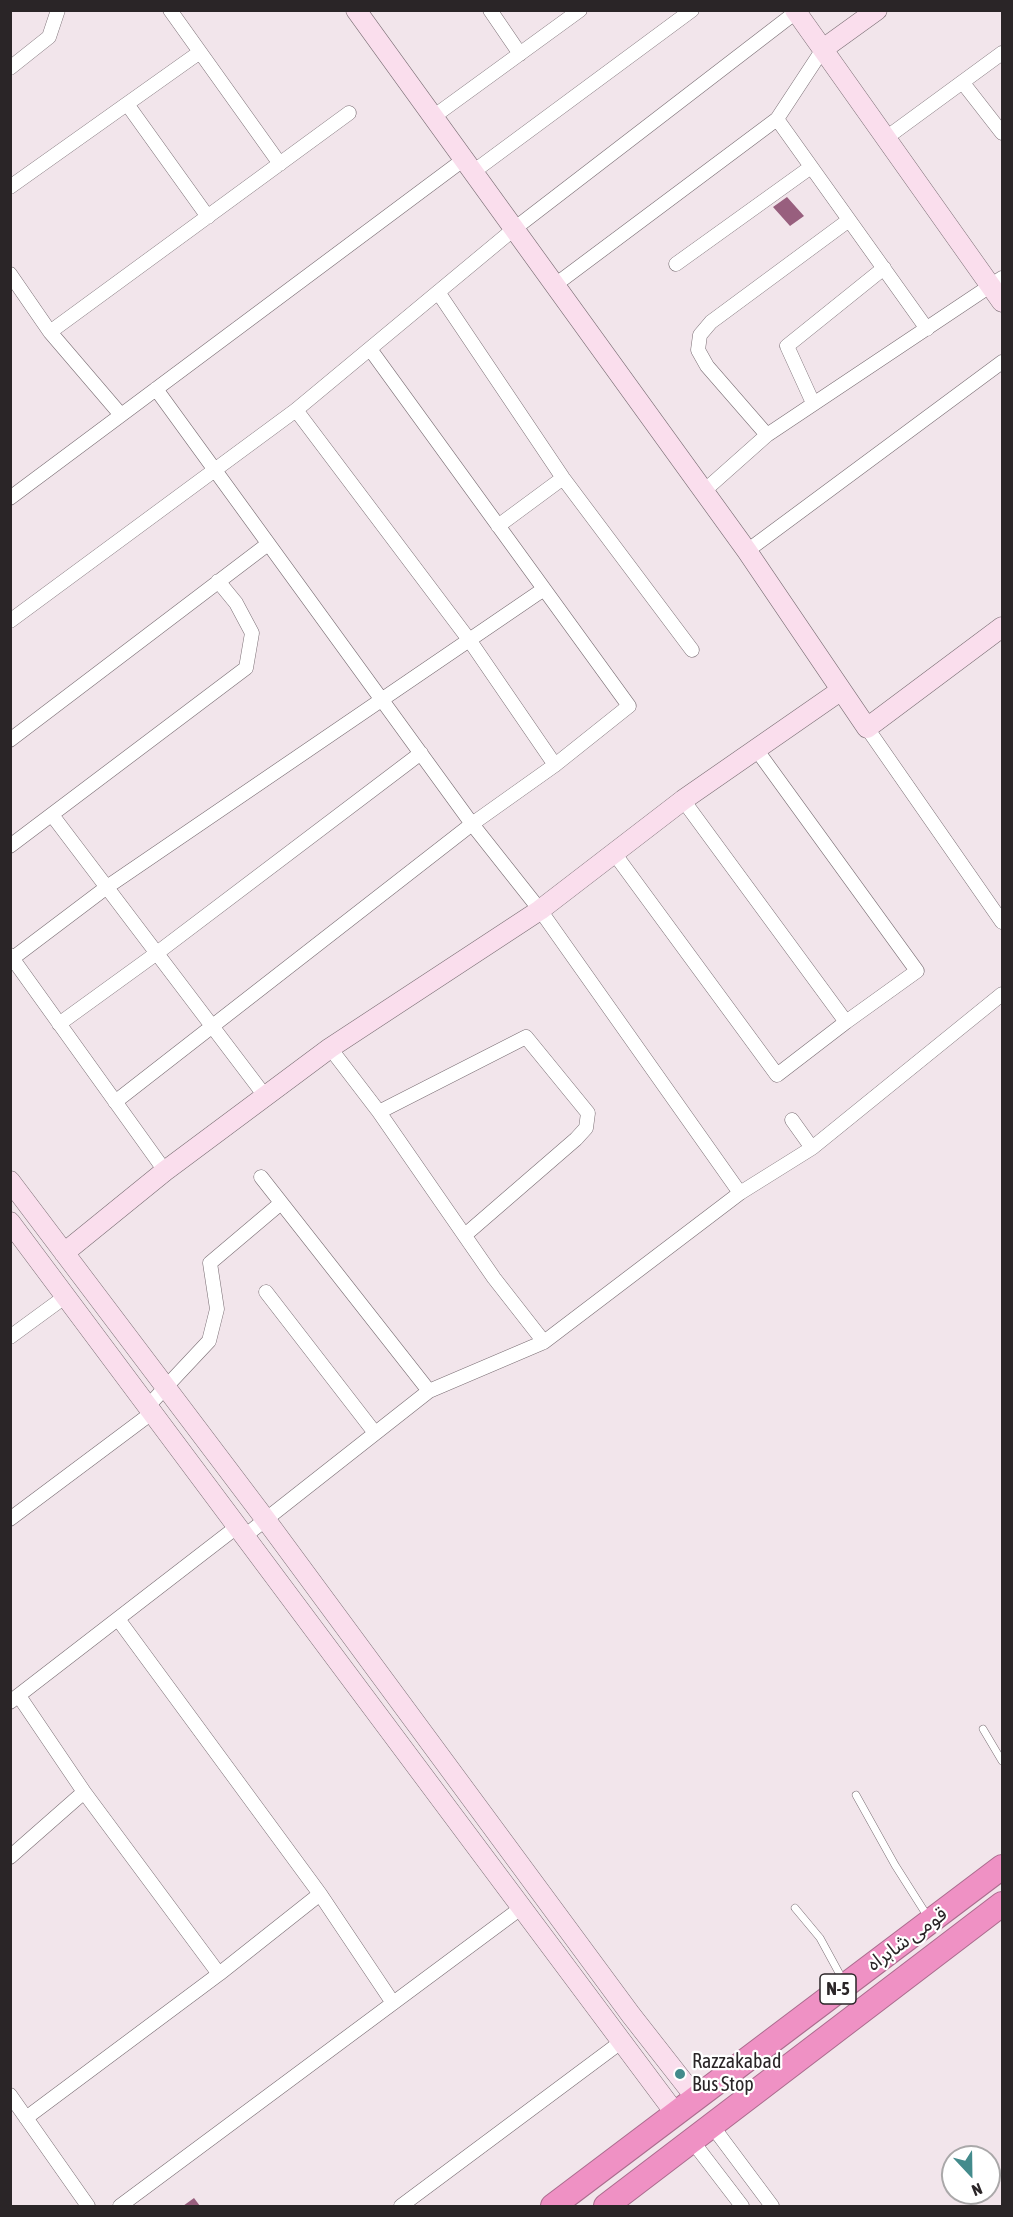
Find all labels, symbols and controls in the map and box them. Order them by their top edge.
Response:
street label: قومی شاہراہ [862,1902,952,1976]
road number: N-5 [820,1974,856,2004]
place label: Razzakabad Bus Stop [692,2050,781,2097]
marker: Razzakabad Bus Stop [673,2067,687,2081]
north arrow [941,2145,1001,2205]
text: N [969,2180,985,2200]

